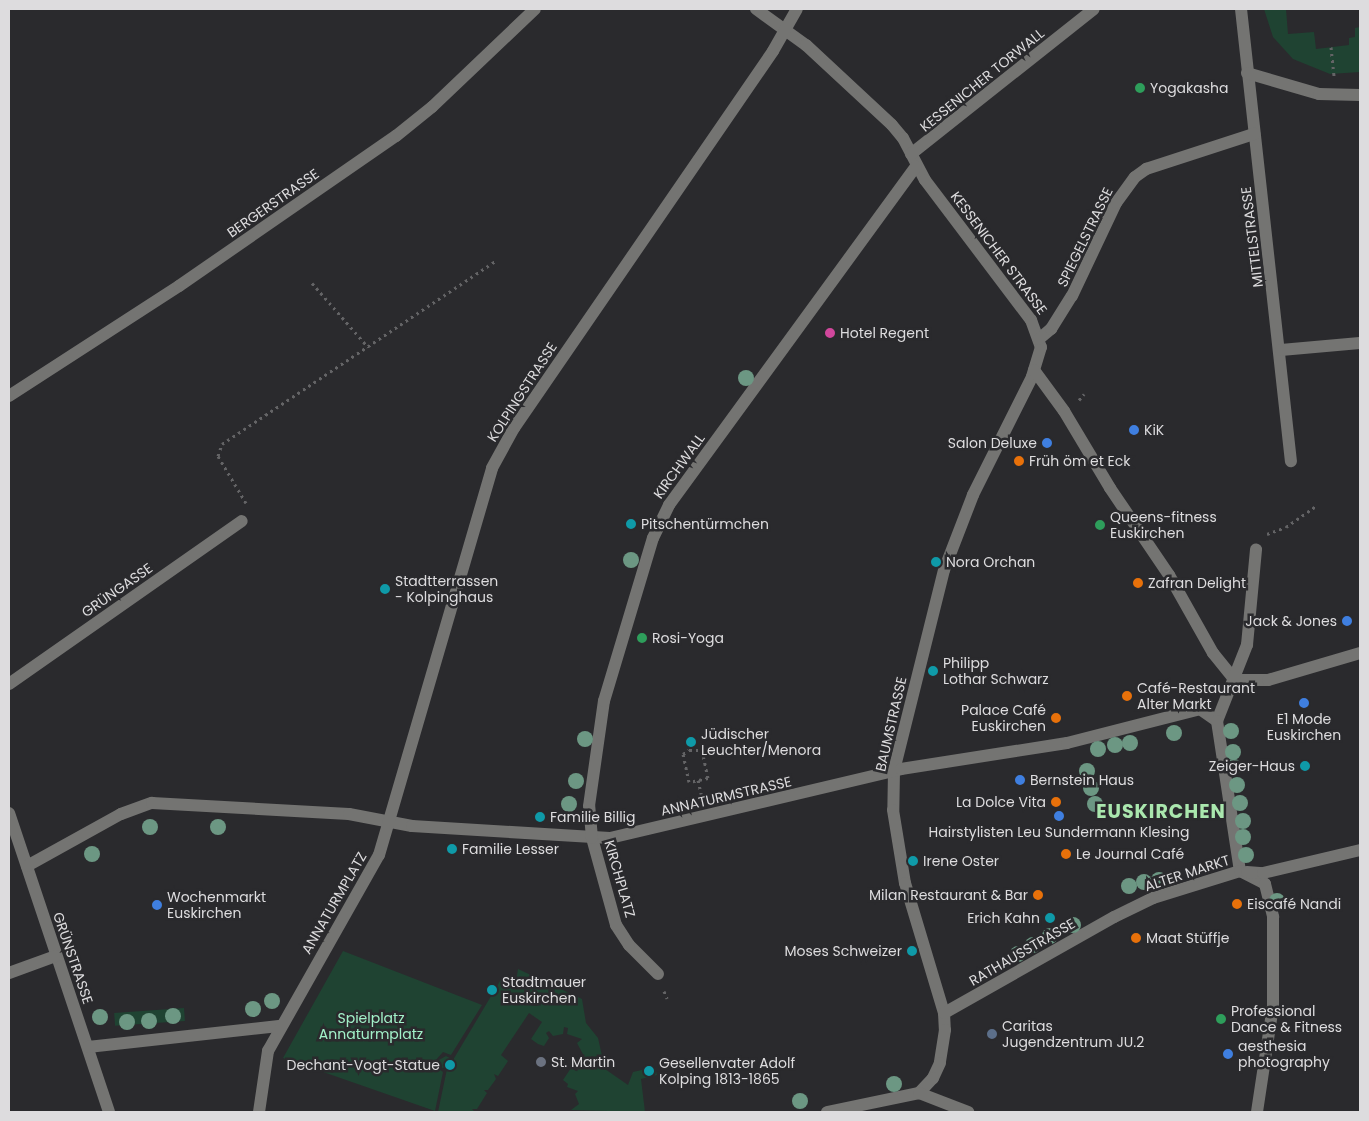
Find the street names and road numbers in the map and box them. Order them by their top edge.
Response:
street label: KESSENICHER TORWALL [917,25,1047,135]
street label: BERGERSTRASSE [224,165,322,241]
street label: SPIEGELSTRASSE [1054,185,1116,289]
street label: MITTELSTRASSE [1237,186,1267,288]
street label: KESSENICHER STRASSE [947,188,1051,318]
street label: KOLPINGSTRASSE [484,339,560,445]
street label: KIRCHWALL [650,430,708,502]
street label: GRÜNGASSE [78,559,156,621]
street label: BAUMSTRASSE [872,675,910,773]
street label: ANNATURMSTRASSE [659,773,793,819]
street label: KIRCHPLATZ [601,838,639,920]
street label: ANNATURMPLATZ [298,849,370,957]
street label: ALTER MARKT [1142,851,1232,895]
street label: GRÜNSTRASSE [49,910,97,1006]
street label: RATHAUSSTRASSE [966,915,1078,989]

